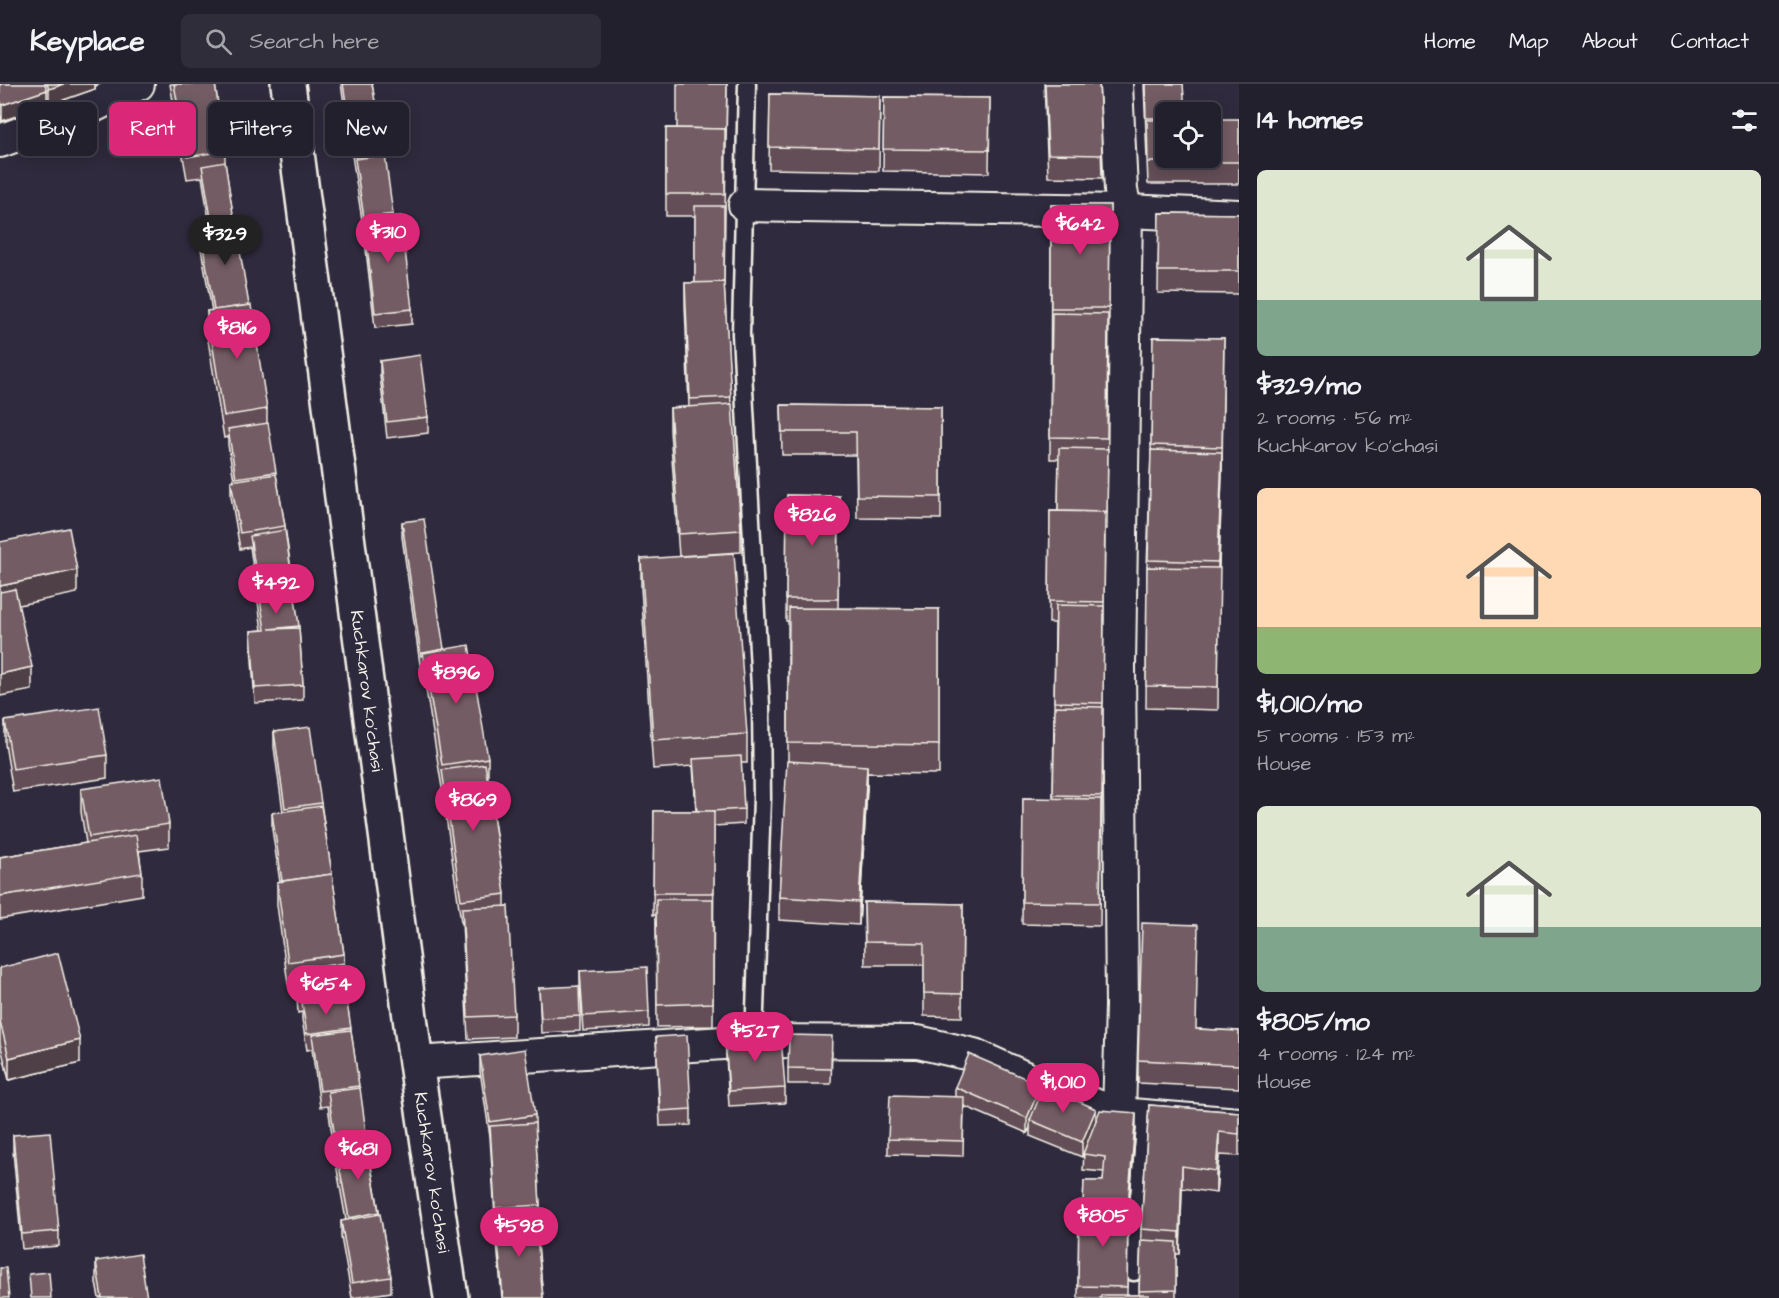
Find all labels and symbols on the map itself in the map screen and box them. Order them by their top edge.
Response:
pin: $642 [1044,205,1116,256]
pin: $310 [352,213,424,264]
pin: $329 [189,215,261,266]
pin: $816 [201,309,273,360]
pin: $826 [776,496,848,547]
pin: $492 [240,564,312,615]
street label: Kuchkarov ko'chasi [344,609,390,773]
pin: $896 [420,654,492,705]
pin: $869 [437,781,509,832]
pin: $654 [290,965,362,1016]
pin: $527 [719,1012,791,1063]
pin: $1,010 [1014,1063,1112,1114]
street label: Kuchkarov ko'chasi [407,1090,456,1255]
pin: $681 [322,1130,394,1181]
pin: $805 [1067,1197,1139,1248]
pin: $598 [483,1207,555,1258]

